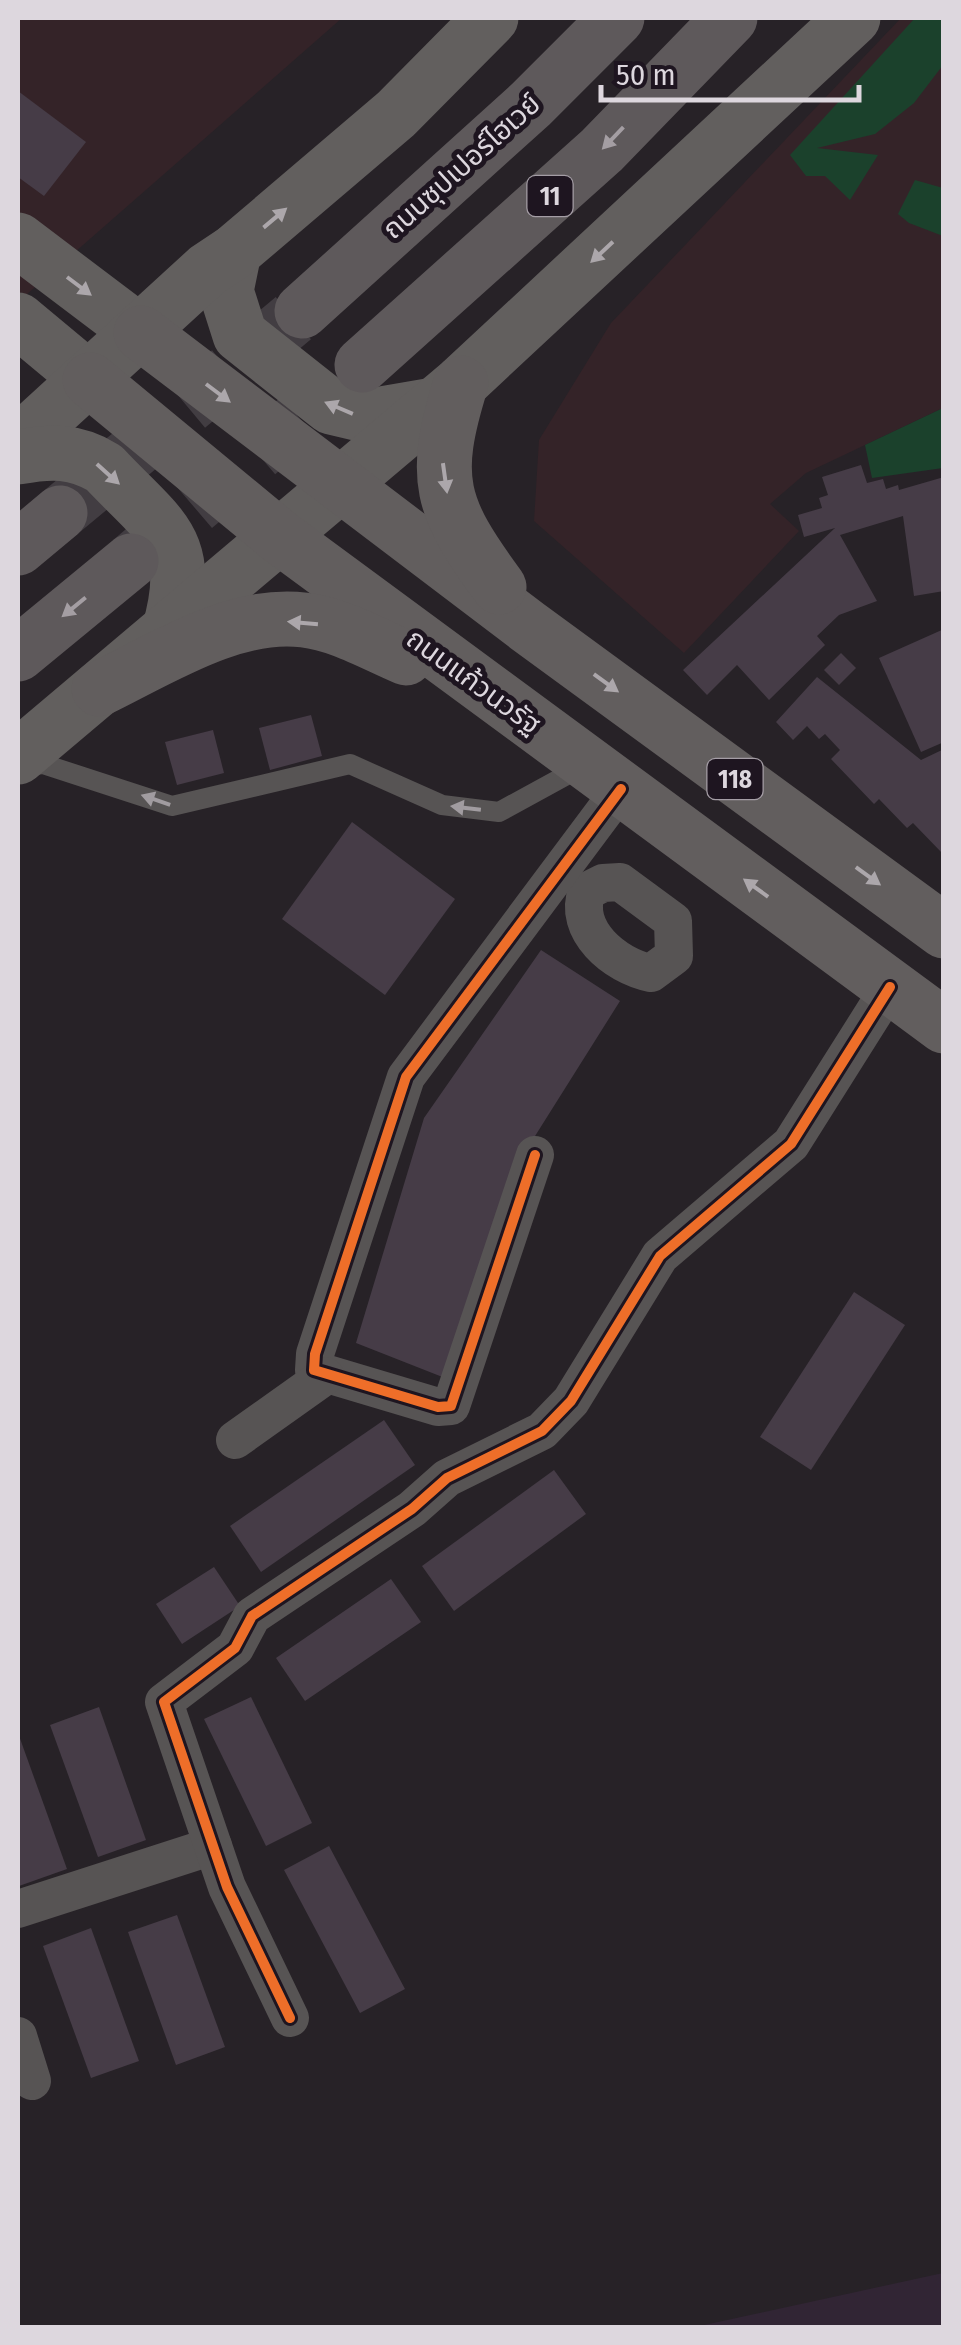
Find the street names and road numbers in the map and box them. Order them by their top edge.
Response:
street label: ถนนซุปเปอร์ไฮเวย์ [376,87,547,246]
road number: 11 [528,176,572,216]
street label: ถนนแก้วนวรัฐ [400,622,547,741]
road number: 118 [708,759,762,799]

